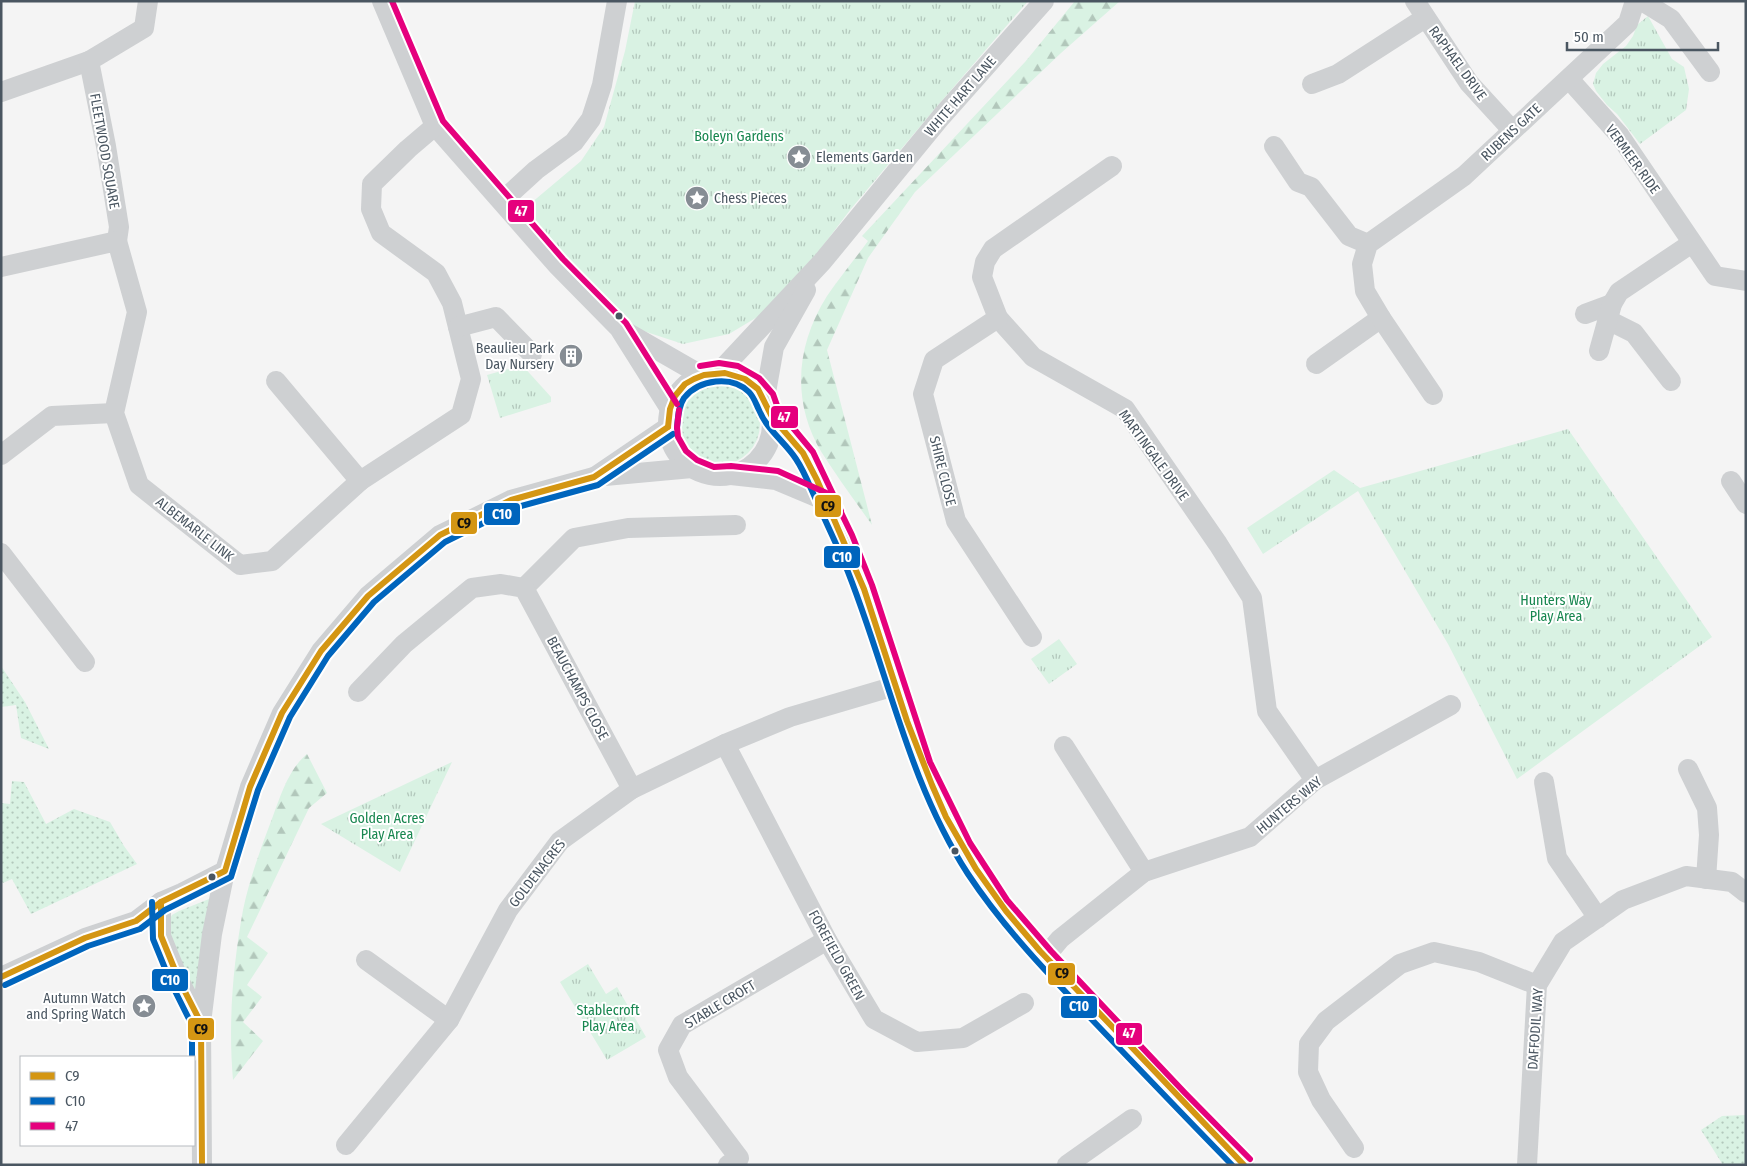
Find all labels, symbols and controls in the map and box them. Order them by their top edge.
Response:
scale bar [1567,20,1718,52]
street label: RAPHAEL DRIVE [1425,23,1490,104]
text: 50 m [1574,28,1604,46]
street label: WHITE HART LANE [921,52,1000,140]
street label: FLEETWOOD SQUARE [86,92,123,211]
street label: RUBENS GATE [1478,100,1545,165]
street label: VERMEER RIDE [1602,121,1664,198]
park label: Boleyn Gardens [694,128,784,145]
place icon: Elements Garden [786,144,812,170]
place label: Elements Garden [816,149,913,166]
place icon: Chess Pieces [684,185,710,211]
place label: Chess Pieces [714,190,787,207]
line badge: 47 [507,199,535,223]
text: 47 [515,203,527,220]
unlabelled marker [614,311,624,321]
place label: Beaulieu Park Day Nursery [476,340,555,373]
building icon: Beaulieu Park Day Nursery [558,343,584,369]
line badge: 47 [770,405,799,429]
street label: MARTINGALE DRIVE [1115,407,1192,504]
text: 47 [778,409,790,426]
street label: SHIRE CLOSE [926,434,960,508]
street label: ALBEMARLE LINK [152,494,238,566]
line badge: C9 [814,494,842,518]
text: C9 [821,498,835,515]
line badge: C10 [483,502,521,526]
text: C10 [492,506,512,523]
line badge: C9 [450,511,478,535]
text: C9 [457,515,471,532]
line badge: C10 [823,545,861,569]
text: C10 [832,549,852,566]
park label: Hunters Way Play Area [1520,592,1592,625]
street label: BEAUCHAMPS CLOSE [543,634,612,743]
street label: HUNTERS WAY [1253,773,1326,838]
park label: Golden Acres Play Area [350,810,424,843]
street label: GOLDENACRES [506,836,569,911]
unlabelled marker [950,846,960,856]
unlabelled marker [207,872,217,882]
street label: FOREFIELD GREEN [805,907,868,1003]
line badge: C9 [1047,962,1076,986]
text: C9 [1055,965,1069,982]
line badge: C10 [151,968,189,992]
text: C10 [160,972,180,989]
street label: STABLE CROFT [682,976,759,1032]
street label: DAFFODIL WAY [1524,988,1547,1070]
place label: Autumn Watch and Spring Watch [26,990,126,1023]
place icon: Autumn Watch and Spring Watch [131,993,157,1019]
line badge: C10 [1060,995,1098,1019]
text: C10 [1069,998,1089,1015]
park label: Stablecroft Play Area [577,1002,640,1035]
line badge: C9 [187,1017,215,1041]
text: C9 [194,1021,208,1038]
line badge: 47 [1115,1022,1143,1046]
text: 47 [1123,1025,1135,1042]
legend [20,1056,195,1146]
text: C9 [65,1067,79,1085]
text: C10 [65,1092,85,1110]
text: 47 [65,1117,78,1135]

